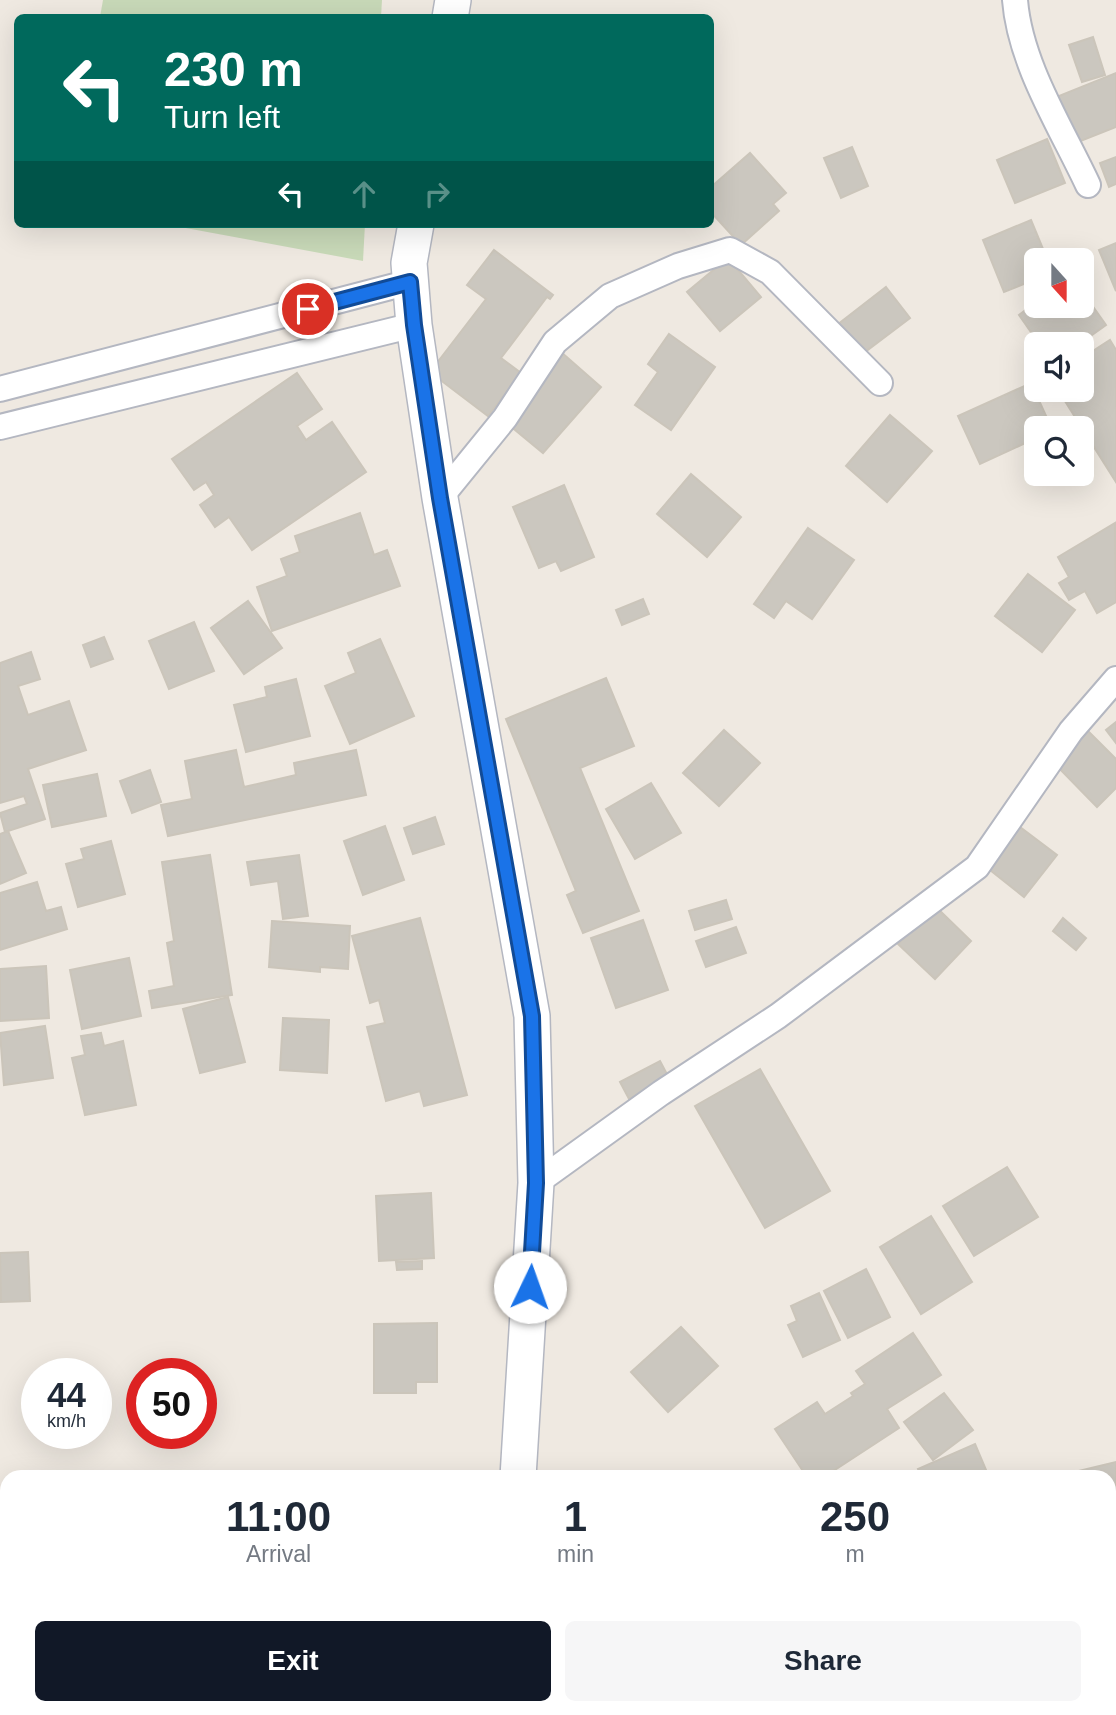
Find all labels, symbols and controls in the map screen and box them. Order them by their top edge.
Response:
icon: left [49,42,140,133]
text: 230 m [164,42,303,96]
text: Turn left [164,99,280,135]
icon: left [272,175,310,213]
icon: ahead [345,175,383,213]
icon: right [418,175,456,213]
north arrow [1024,248,1094,318]
map controls [1024,248,1094,486]
pin [278,279,338,339]
icon: arrive [289,290,327,328]
button: sound [1024,332,1094,402]
button: search [1024,416,1094,486]
position arrow [493,1250,567,1324]
speed limit sign: 50 [126,1358,217,1449]
text: 44 [47,1375,86,1414]
text: km/h [47,1411,86,1431]
text: 11:00 [226,1493,331,1540]
text: 1 [564,1493,587,1540]
text: 250 [820,1493,890,1540]
text: Arrival [246,1541,311,1567]
text: min [557,1541,594,1567]
text: m [845,1541,865,1567]
button: Exit [35,1621,551,1701]
button: Share [565,1621,1081,1701]

